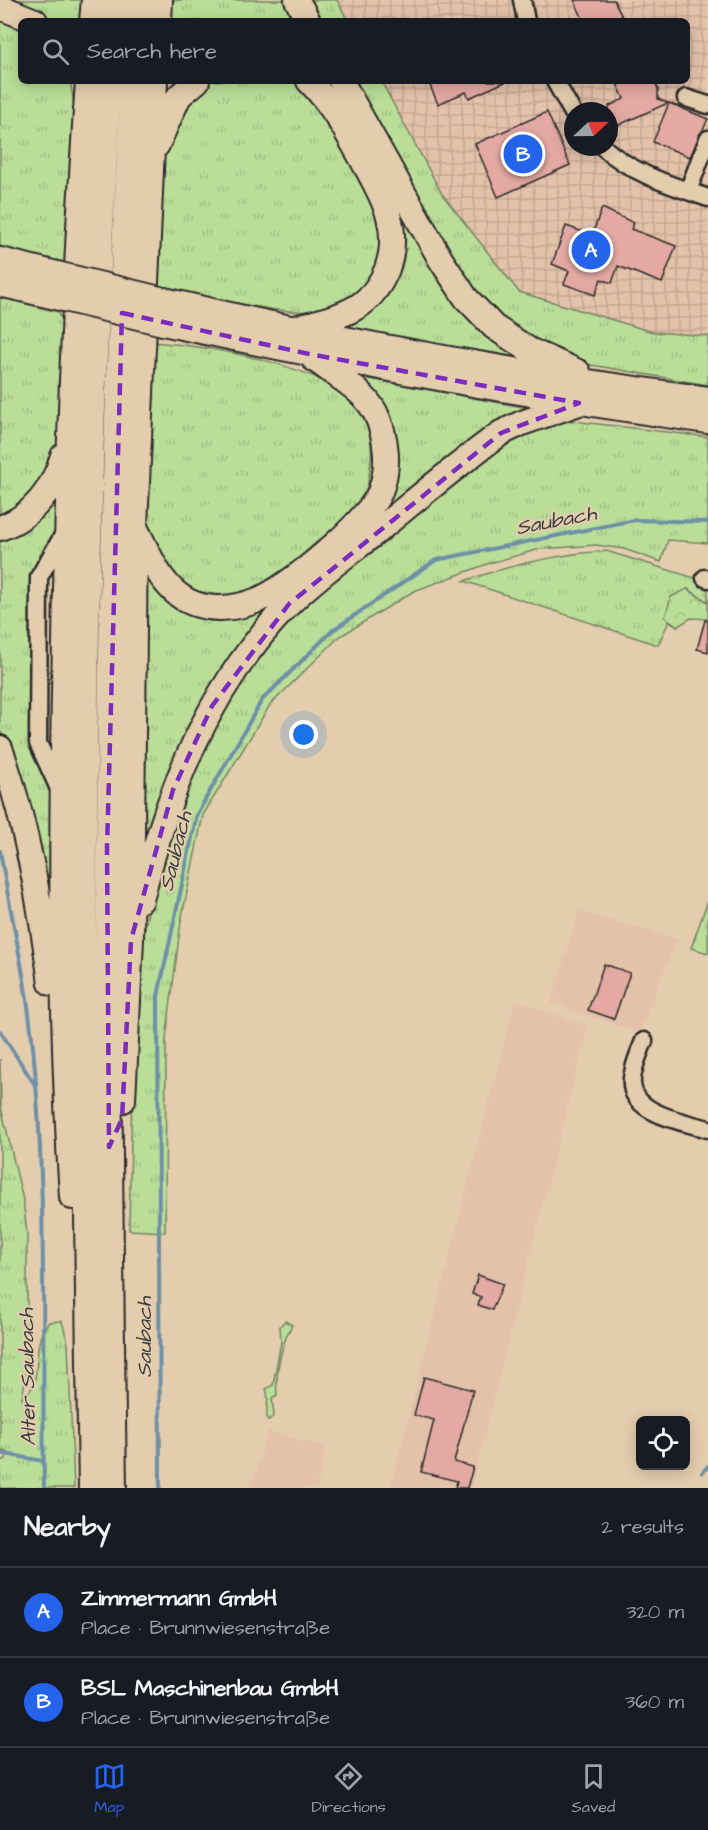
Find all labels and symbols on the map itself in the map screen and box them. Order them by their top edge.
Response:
north arrow [564,102,618,156]
pin: B [504,132,542,176]
pin: A [572,228,610,272]
water label: Saubach [514,498,600,542]
your location [289,720,318,749]
water label: Saubach [152,807,200,894]
water label: Saubach [130,1295,159,1378]
water label: Alter Saubach [12,1306,43,1446]

